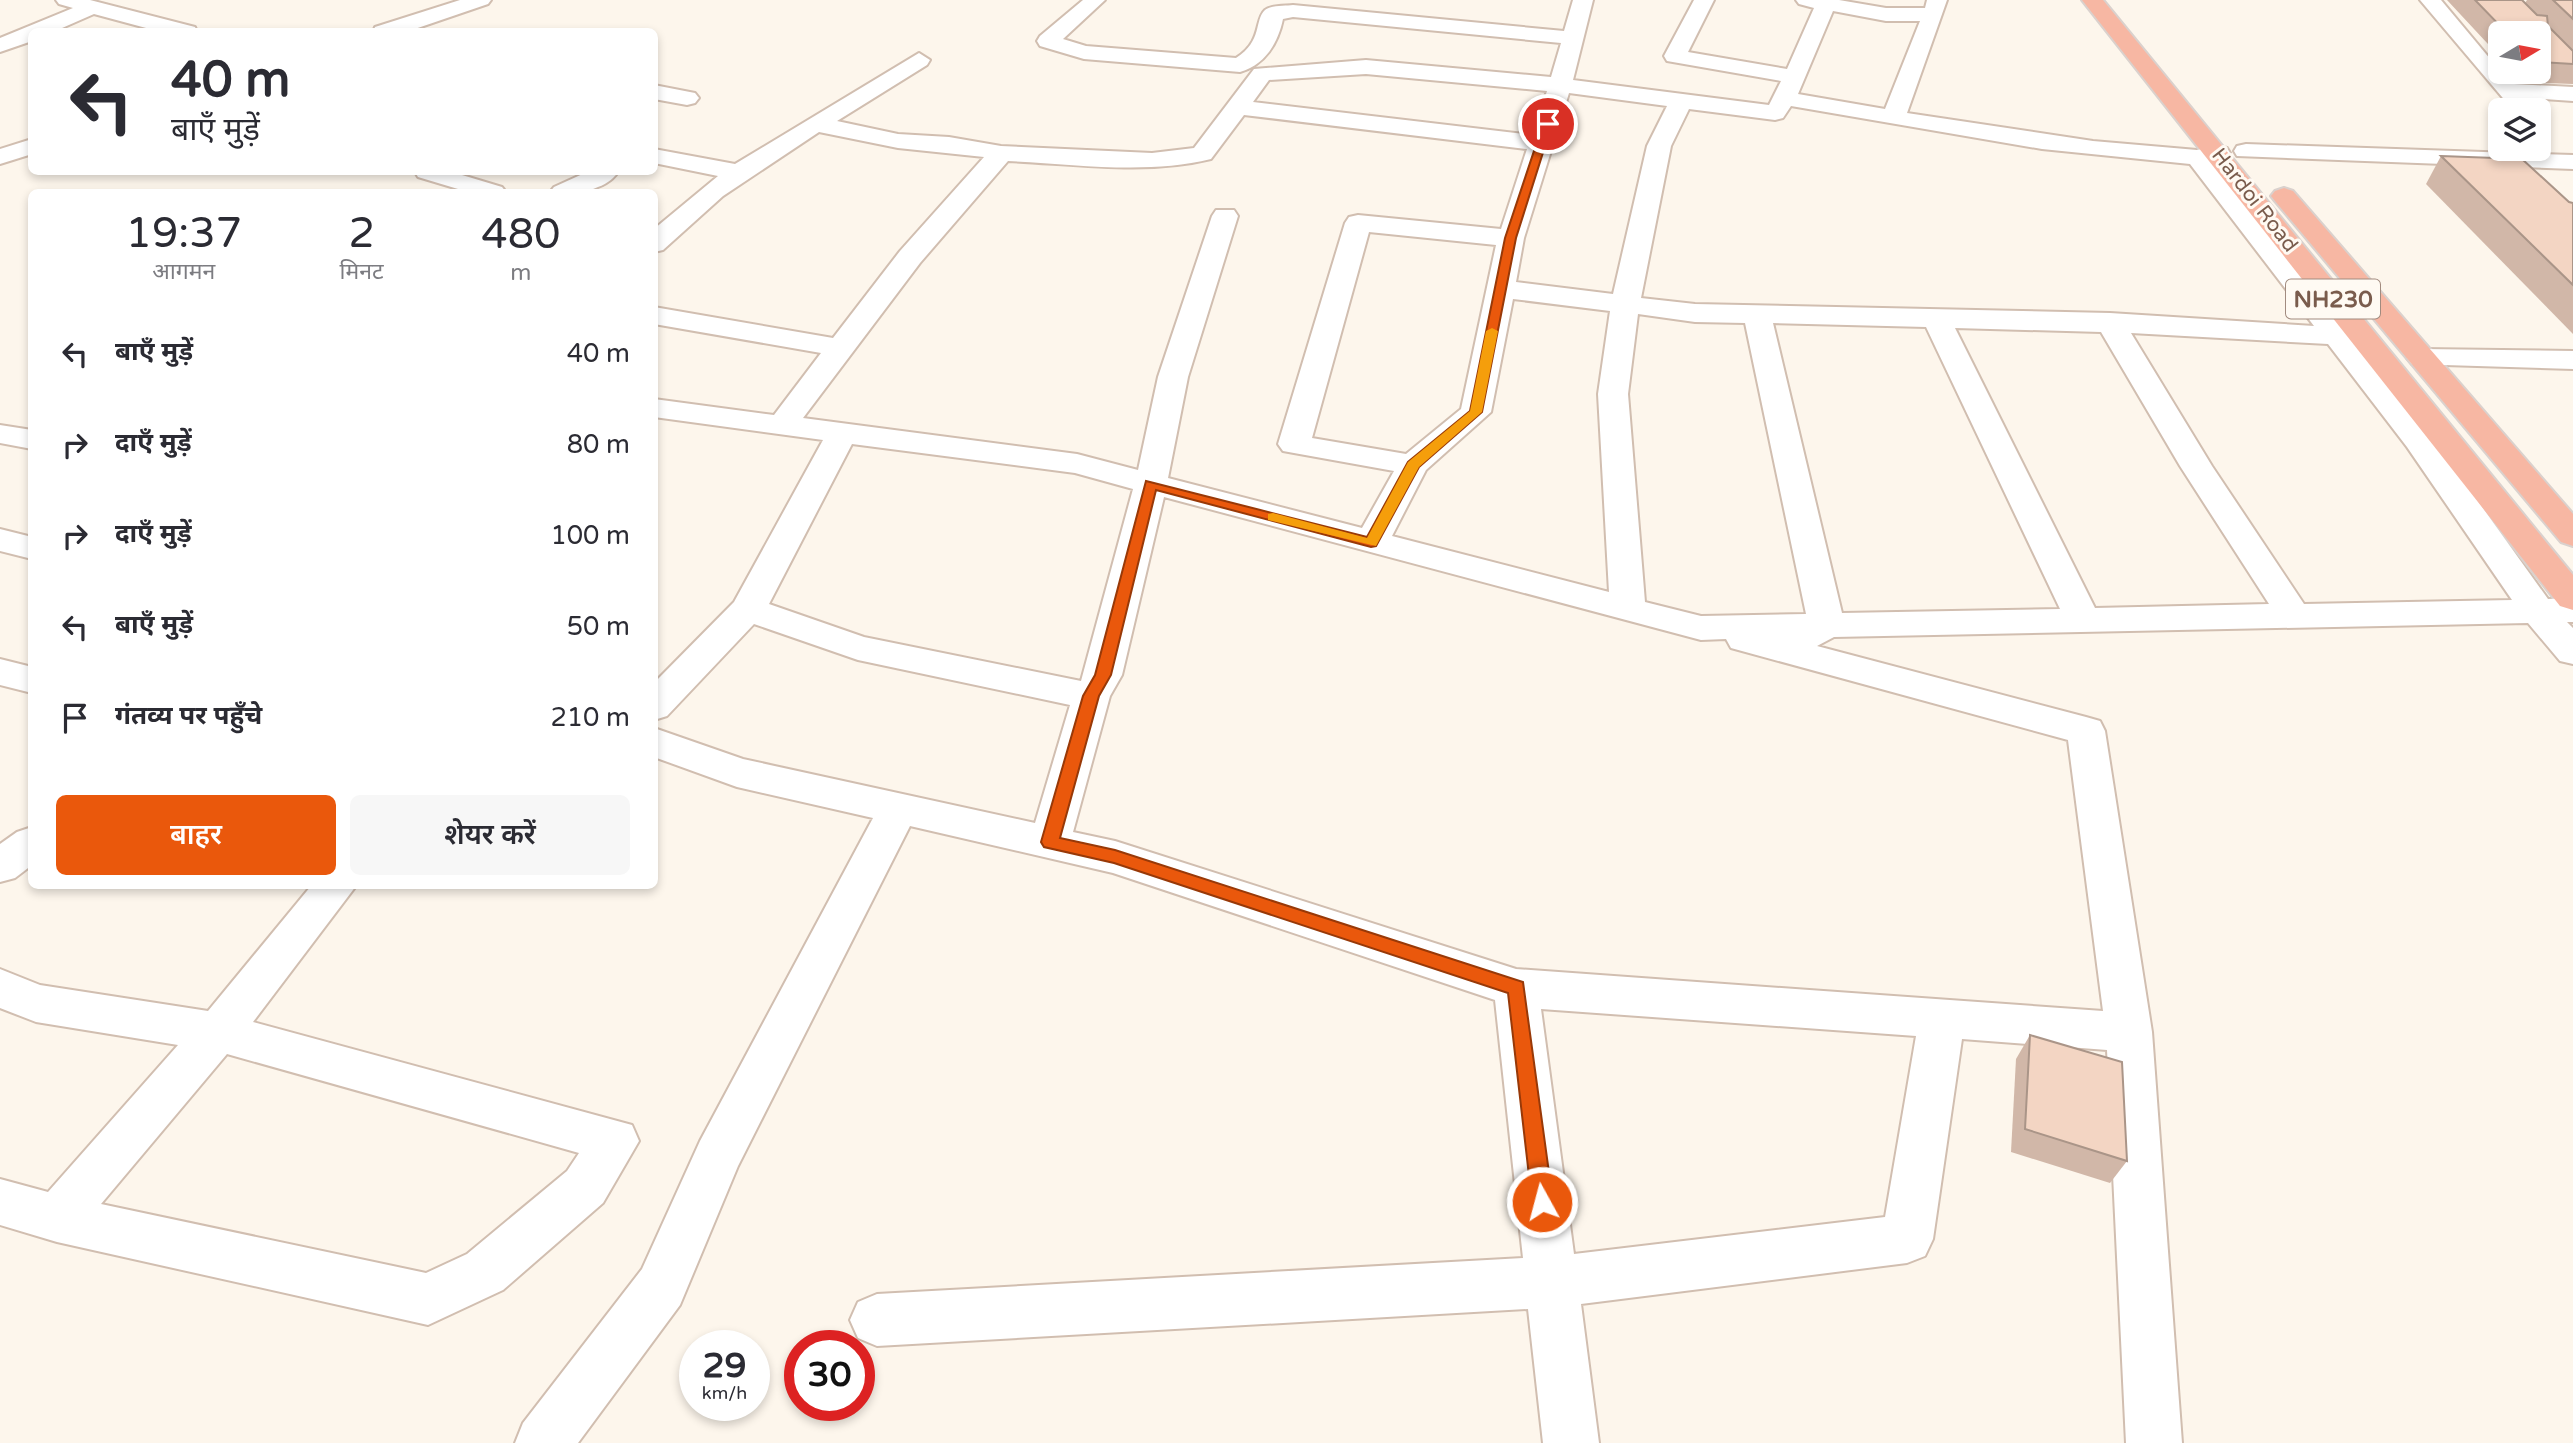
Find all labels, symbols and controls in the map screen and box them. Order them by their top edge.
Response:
north arrow [2488,21,2552,84]
map controls [2488,21,2551,161]
text: 40 m [171,51,290,110]
icon: left [56,56,147,147]
pin [1518,94,1578,154]
button: layers [2488,98,2551,161]
icon: arrive [1529,105,1567,143]
text: बाएँ मुड़ें [171,111,260,149]
street label: Hardoi Road [2206,143,2303,257]
text: 19:37 [126,208,242,259]
text: 2 [348,208,375,259]
text: 480 [481,209,560,260]
text: आगमन [152,258,215,286]
text: मिनट [340,258,384,286]
text: m [510,259,531,287]
road number: NH230 [2286,280,2380,318]
icon: left [56,335,94,373]
text: बाएँ मुड़ें [115,336,193,367]
text: 40 m [567,338,630,369]
icon: right [56,426,94,464]
text: दाएँ मुड़ें [115,427,192,458]
text: 80 m [567,429,630,460]
icon: right [56,517,94,555]
text: दाएँ मुड़ें [115,518,192,549]
text: 100 m [550,520,630,551]
icon: left [56,608,94,646]
text: बाएँ मुड़ें [115,609,193,640]
text: 50 m [567,611,630,642]
icon: arrive [56,699,94,737]
text: गंतव्य पर पहुँचे [115,700,262,731]
text: 210 m [550,702,630,733]
button: बाहर [56,795,336,875]
button: शेयर करें [350,795,630,875]
position arrow [1505,1165,1579,1239]
speed limit sign: 30 [784,1330,875,1421]
text: 29 [703,1345,746,1387]
text: km/h [702,1382,747,1404]

